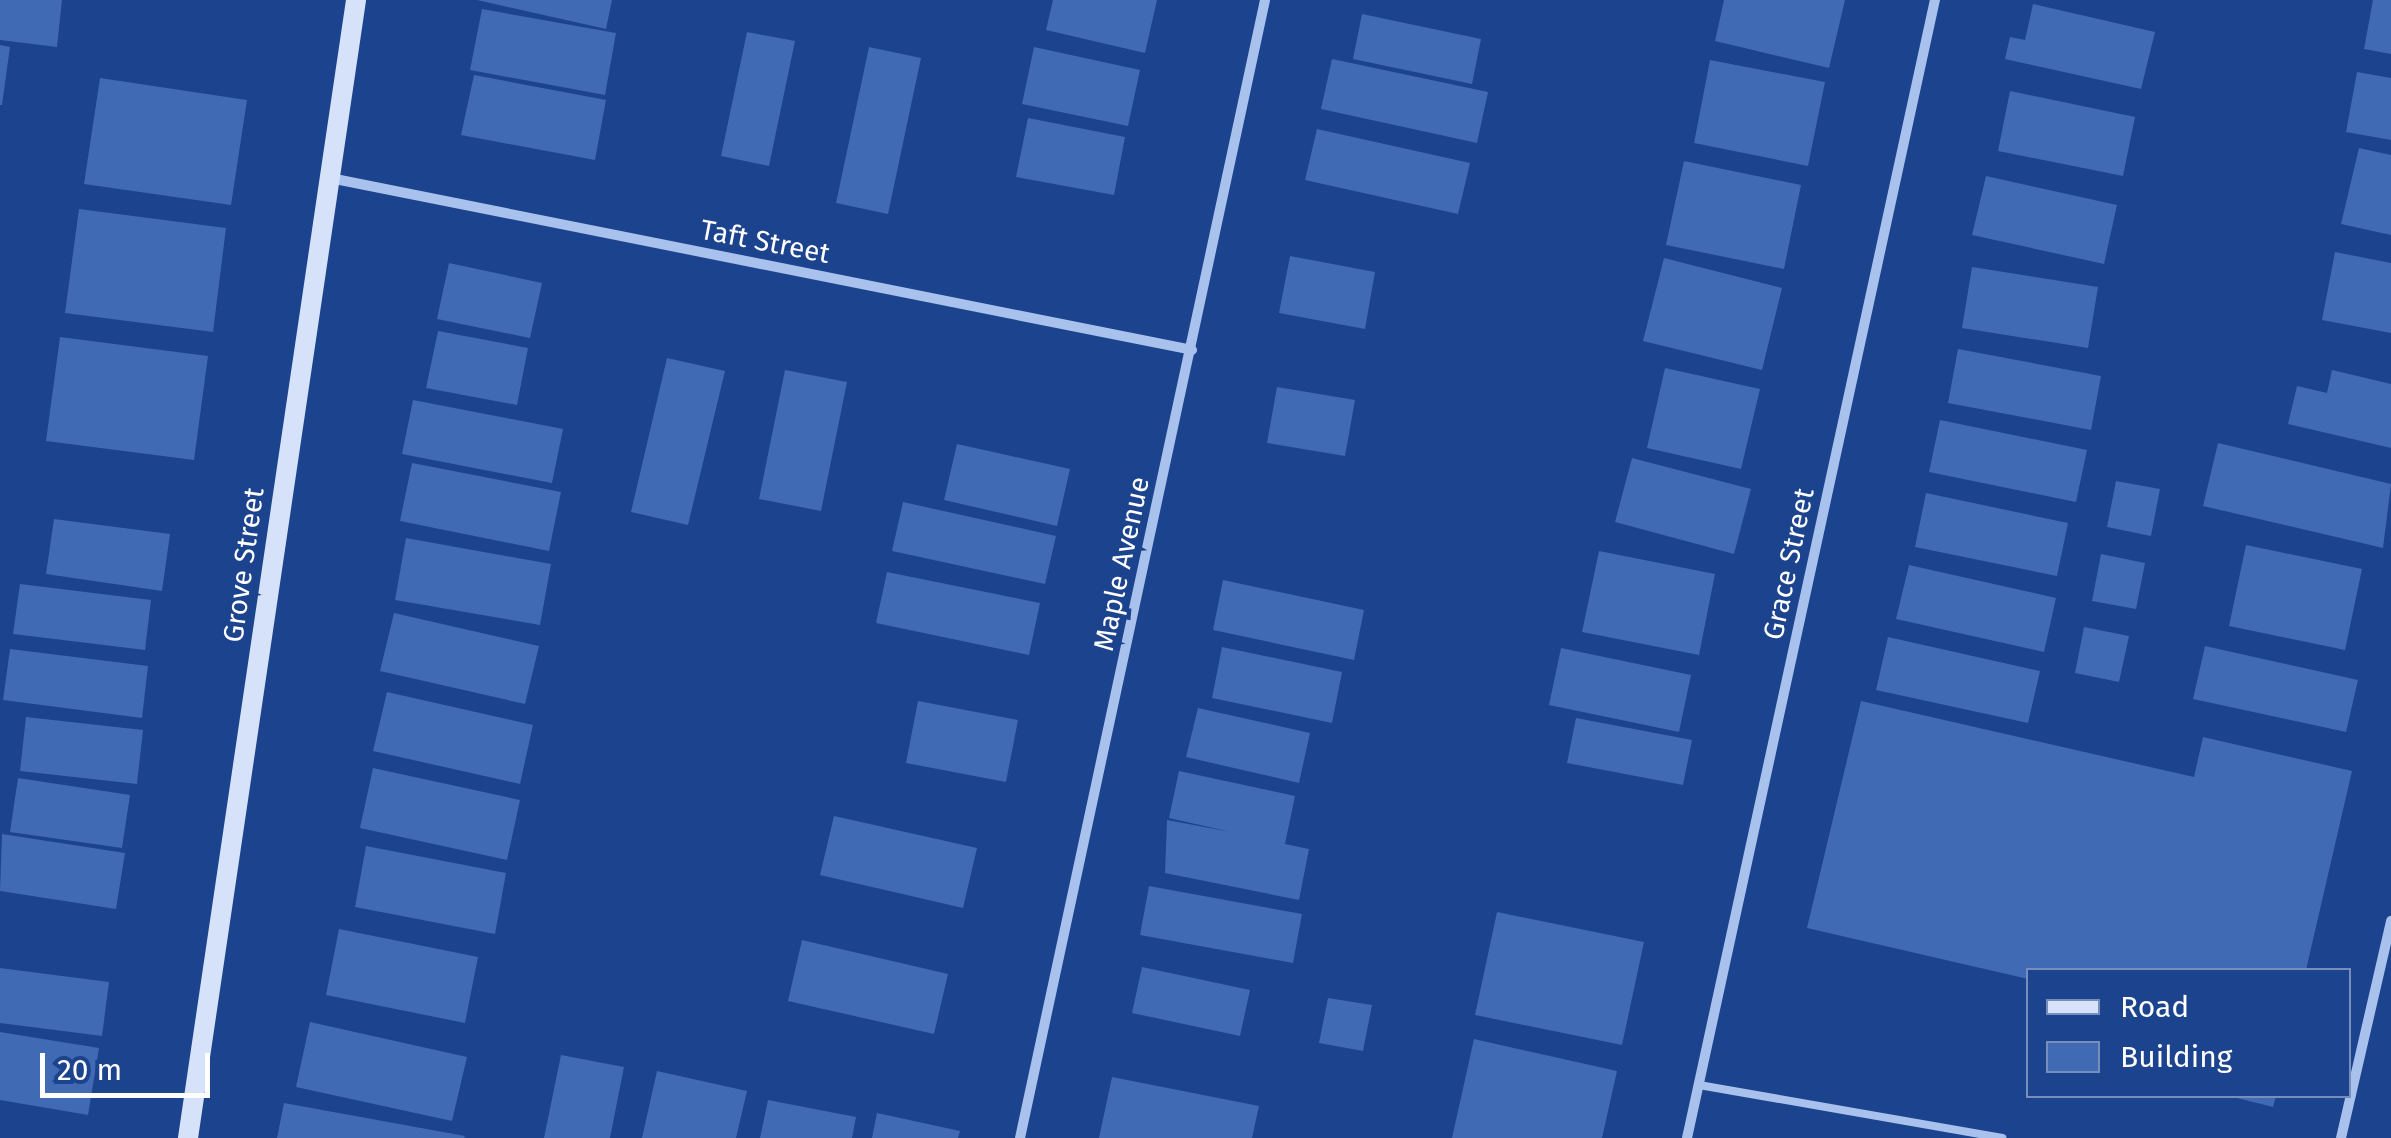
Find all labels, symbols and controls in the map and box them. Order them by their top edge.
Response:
street label: Taft Street [697,213,833,271]
street label: Maple Avenue [1087,474,1157,654]
street label: Grove Street [216,485,272,645]
street label: Grace Street [1757,485,1821,643]
legend [2026,968,2351,1098]
text: Road [2120,989,2189,1025]
scale bar [45,1033,215,1095]
text: Building [2120,1039,2232,1075]
text: 20 m [57,1052,122,1088]

